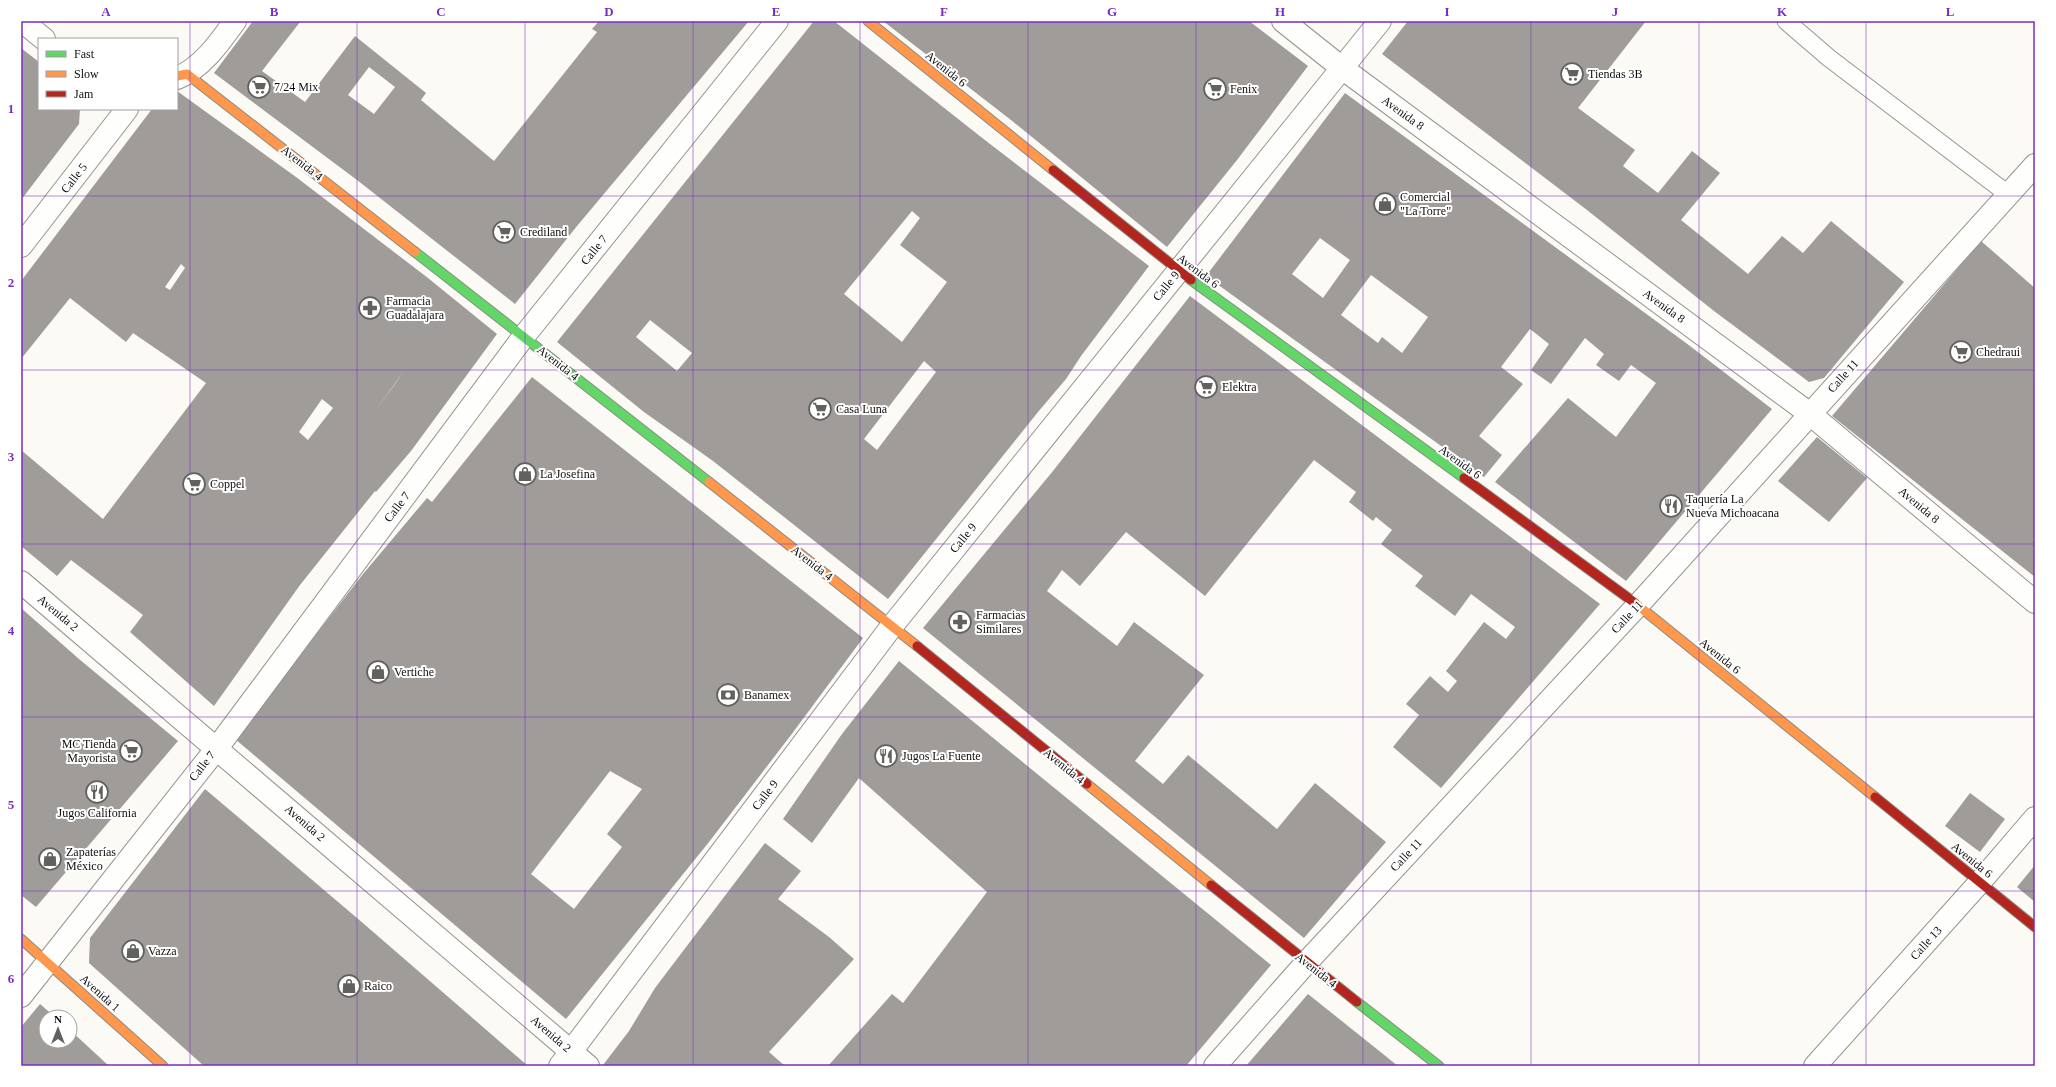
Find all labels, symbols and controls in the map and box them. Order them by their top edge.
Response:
text: A [101,4,111,19]
text: B [270,4,279,19]
text: C [436,4,446,19]
text: D [604,4,614,19]
text: E [772,4,780,19]
text: F [940,4,948,19]
text: G [1107,4,1117,19]
text: H [1275,4,1285,19]
text: I [1444,4,1450,19]
text: J [1612,4,1619,19]
text: K [1777,4,1788,19]
text: L [1946,4,1955,19]
legend [38,38,178,110]
text: Fast [74,47,95,61]
street label: Avenida 6 [923,48,969,90]
supermarket icon: Tiendas 3B [1559,61,1585,87]
text: Slow [74,67,99,81]
place label: Tiendas 3B [1588,67,1643,81]
supermarket icon: 7/24 Mix [246,74,272,100]
supermarket icon: Fenix [1202,76,1228,102]
place label: 7/24 Mix [274,80,318,94]
place label: Fenix [1230,82,1257,96]
text: Jam [74,87,94,101]
street label: Avenida 8 [1379,93,1427,133]
text: 1 [8,101,14,116]
street label: Avenida 4 [278,142,326,184]
street label: Calle 5 [58,160,90,196]
place label: Comercial "La Torre" [1400,190,1451,218]
shop icon: Comercial "La Torre" [1372,191,1398,217]
supermarket icon: Crediland [491,219,517,245]
place label: Crediland [520,225,567,239]
street label: Calle 7 [578,232,610,268]
street label: Avenida 6 [1174,251,1222,291]
street label: Calle 9 [1150,268,1182,304]
text: 2 [8,275,14,290]
street label: Avenida 8 [1640,286,1688,326]
place label: Farmacia Guadalajara [386,294,445,322]
pharmacy icon: Farmacia Guadalajara [357,295,383,321]
supermarket icon: Chedraui [1948,339,1974,365]
street label: Avenida 4 [534,342,582,384]
place label: Chedraui [1976,345,2021,359]
street label: Calle 11 [1824,356,1862,396]
supermarket icon: Elektra [1193,374,1219,400]
place label: Elektra [1222,380,1257,394]
supermarket icon: Casa Luna [807,396,833,422]
place label: Casa Luna [836,402,888,416]
street label: Avenida 6 [1436,442,1484,482]
text: 3 [8,449,15,464]
shop icon: La Josefina [512,461,538,487]
place label: La Josefina [540,467,596,481]
supermarket icon: Coppel [181,471,207,497]
place label: Coppel [210,477,245,491]
street label: Avenida 8 [1896,484,1942,526]
street label: Calle 7 [381,489,413,525]
place label: Taquería La Nueva Michoacana [1686,492,1780,520]
restaurant icon: Taquería La Nueva Michoacana [1658,493,1684,519]
street label: Calle 9 [947,520,979,556]
street label: Avenida 4 [788,542,836,584]
street label: Avenida 2 [35,592,81,634]
street label: Calle 11 [1608,598,1646,636]
place label: Farmacias Similares [976,608,1026,636]
pharmacy icon: Farmacias Similares [947,609,973,635]
text: 4 [8,623,15,638]
street label: Avenida 6 [1697,635,1743,677]
shop icon: Vertiche [365,659,391,685]
place label: Vertiche [394,665,434,679]
bank icon: Banamex [715,682,741,708]
place label: Banamex [744,688,789,702]
place label: MC Tienda Mayorista [62,737,117,765]
supermarket icon: MC Tienda Mayorista [118,738,144,764]
restaurant icon: Jugos La Fuente [873,743,899,769]
street label: Avenida 4 [1041,745,1087,787]
street label: Calle 7 [186,748,218,784]
place label: Jugos La Fuente [902,749,981,763]
street label: Calle 9 [749,777,781,813]
restaurant icon: Jugos California [84,779,110,805]
text: 5 [8,797,15,812]
street label: Avenida 2 [282,802,328,844]
place label: Jugos California [58,806,137,820]
street label: Calle 11 [1387,836,1425,874]
street label: Avenida 6 [1949,839,1995,881]
place label: Zapaterías México [66,845,116,873]
shop icon: Zapaterías México [37,846,63,872]
street label: Calle 13 [1907,923,1945,963]
shop icon: Vazza [120,938,146,964]
place label: Vazza [148,944,177,958]
street label: Avenida 4 [1292,949,1340,991]
text: 6 [8,971,15,986]
street label: Avenida 1 [77,971,123,1015]
shop icon: Raico [336,973,362,999]
place label: Raico [364,979,392,993]
north arrow [38,1009,78,1049]
text: N [54,1013,62,1025]
street label: Avenida 2 [528,1013,574,1055]

